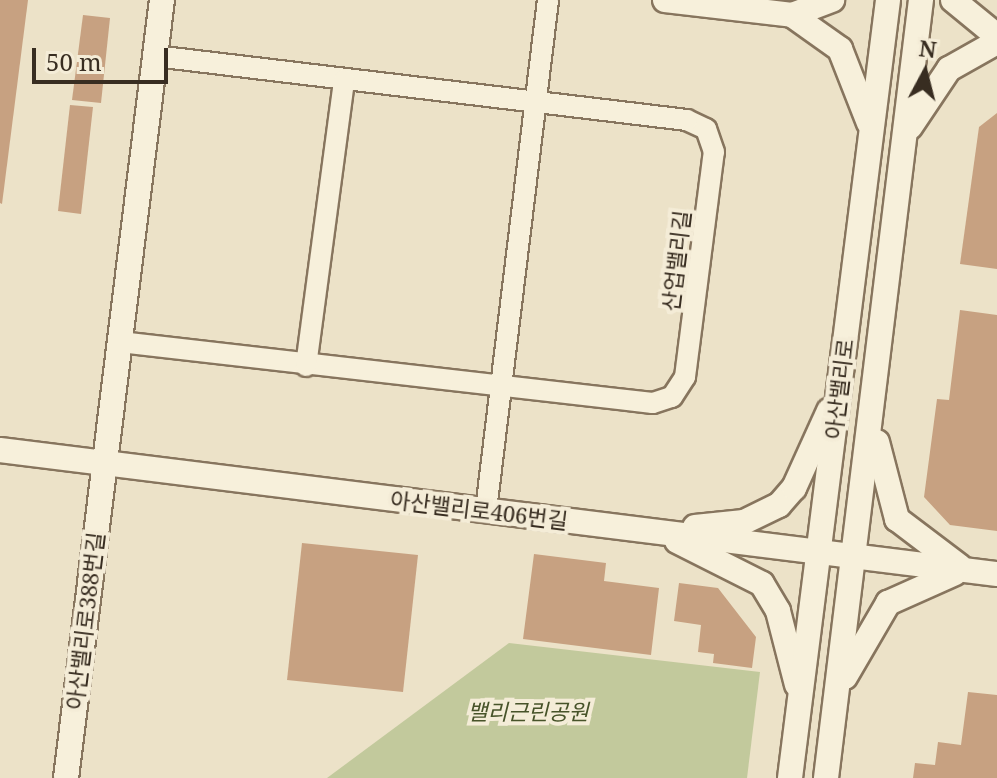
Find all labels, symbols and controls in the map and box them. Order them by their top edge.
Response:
scale bar [36,32,172,82]
north arrow [885,32,965,112]
text: N [917,32,938,64]
text: 50 m [46,45,102,78]
street label: 산업밸리길 [657,209,695,313]
street label: 아산밸리로 [820,337,858,441]
street label: 아산밸리로406번길 [389,486,569,534]
street label: 아산밸리로388번길 [61,531,109,711]
park label: 밸리근린공원 [467,699,589,725]

